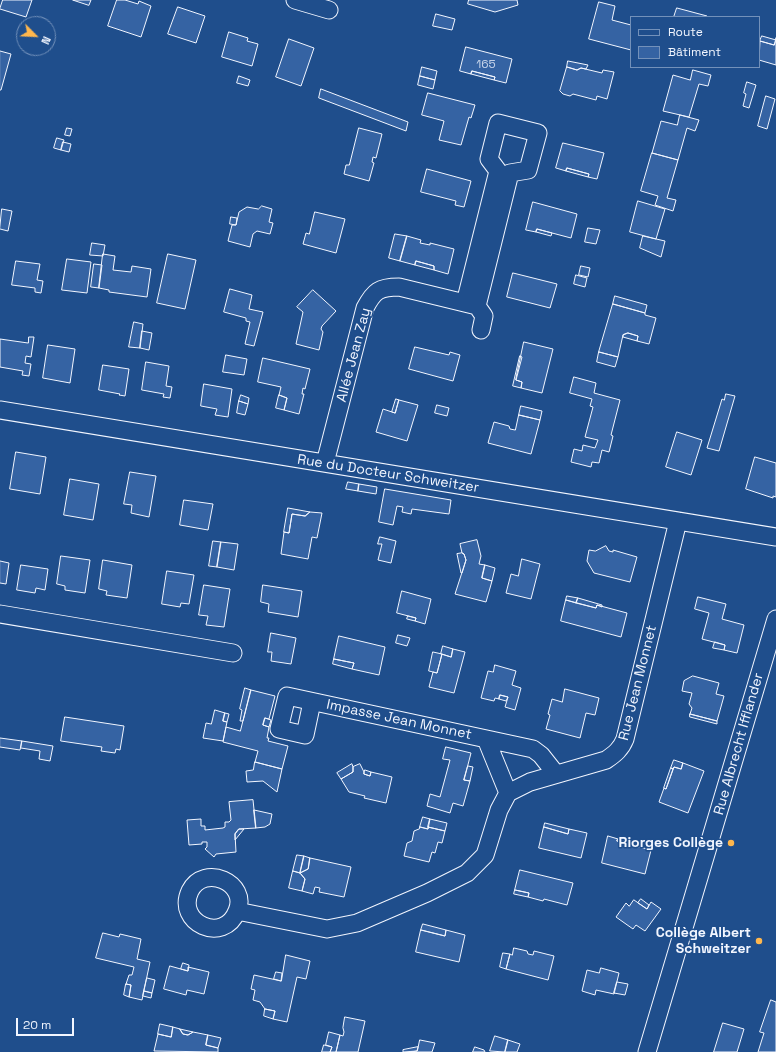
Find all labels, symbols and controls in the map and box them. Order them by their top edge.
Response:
north arrow [16,16,56,56]
legend [630,16,760,68]
text: Route [668,24,703,40]
text: N [38,34,54,47]
text: Bâtiment [668,44,721,60]
house number: 165 [476,58,496,72]
street label: Allée Jean Zay [333,306,375,404]
street label: Rue du Docteur Schweitzer [296,451,480,497]
street label: Rue Jean Monnet [616,624,660,742]
street label: Rue Albrecht Ifflander [711,671,767,817]
street label: Impasse Jean Monnet [325,696,473,744]
place label: Riorges Collège [619,835,723,851]
marker: Riorges Collège [726,838,736,848]
place label: Collège Albert Schweitzer [656,925,751,958]
marker: Collège Albert Schweitzer [754,936,764,946]
scale bar [18,1010,76,1036]
text: 20 m [23,1017,51,1033]

